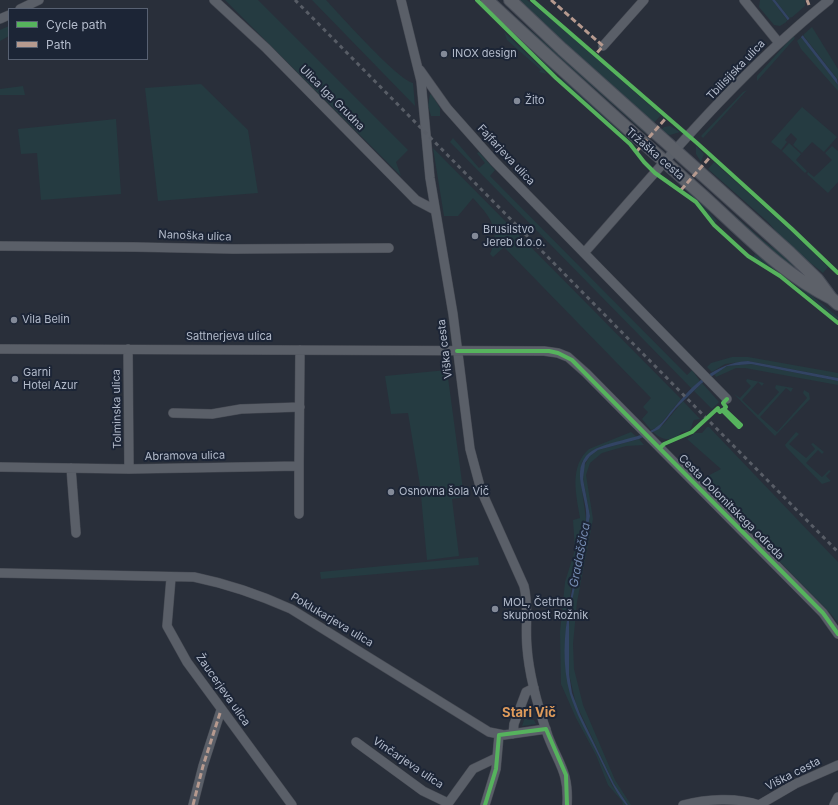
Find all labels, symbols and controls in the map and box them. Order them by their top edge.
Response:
legend [8,8,148,60]
text: Cycle path [46,17,107,32]
text: Path [46,37,71,52]
street label: Tbilisijska ulica [704,37,768,103]
place label: INOX design [452,47,517,61]
marker: INOX design [439,49,449,59]
street label: Ulica Iga Grudna [297,63,367,133]
place label: Žito [525,94,545,108]
marker: Žito [512,96,522,106]
street label: Fajfarjeva ulica [475,122,537,188]
street label: Tržaška cesta [623,125,687,183]
place label: Brusilstvo Jereb d.o.o. [483,223,545,249]
street label: Nanoška ulica [158,228,232,244]
marker: Brusilstvo Jereb d.o.o. [470,231,480,241]
place label: Vila Belin [22,313,70,327]
marker: Vila Belin [9,315,19,325]
street label: Viška cesta [435,319,455,379]
street label: Sattnerjeva ulica [186,330,272,344]
place label: Garni Hotel Azur [23,366,78,392]
street label: Tolminska ulica [110,369,124,449]
marker: Garni Hotel Azur [10,374,20,384]
street label: Abramova ulica [145,449,225,463]
street label: Cesta Dolomitskega odreda [676,452,786,562]
place label: Osnovna šola Vič [399,485,489,499]
marker: Osnovna šola Vič [386,487,396,497]
water label: Gradaščica [567,521,593,589]
street label: Poklukarjeva ulica [288,590,376,650]
place label: MOL, Četrtna skupnost Rožnik [503,596,588,622]
marker: MOL, Četrtna skupnost Rožnik [490,604,500,614]
street label: Žaucerjeva ulica [193,651,253,729]
district label: Stari Vič [502,705,556,721]
street label: Vinčarjeva ulica [370,735,446,791]
street label: Viška cesta [763,755,823,793]

